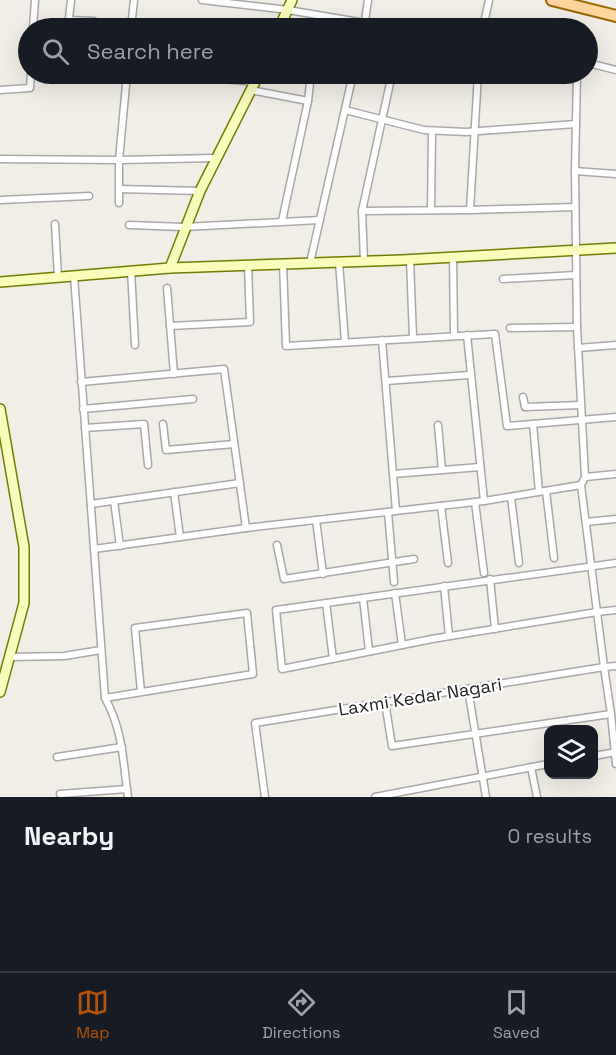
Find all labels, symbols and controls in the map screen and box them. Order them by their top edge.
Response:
search box [18,18,598,84]
icon: search [39,35,72,68]
text: Search here [87,37,214,65]
street label: Laxmi Kedar Nagari [337,672,503,721]
map controls [544,725,598,779]
button: layers [544,725,598,779]
text: Nearby [24,819,114,853]
text: 0 results [508,823,592,849]
tab: Map [76,986,110,1043]
tab: Directions [262,986,341,1043]
tab: Saved [493,986,540,1043]

